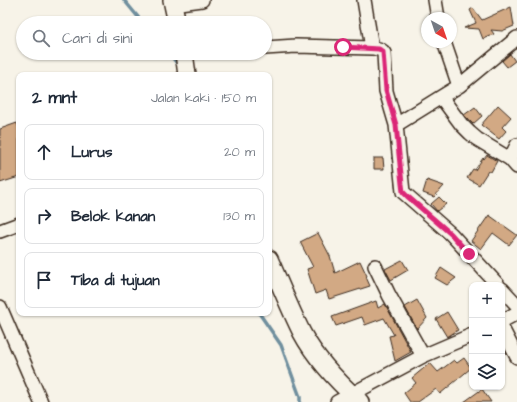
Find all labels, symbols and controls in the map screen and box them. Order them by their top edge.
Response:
north arrow [421,12,457,48]
search box [16,16,272,60]
icon: search [30,27,52,49]
text: Cari di sini [62,28,132,49]
route start [334,38,352,56]
text: 2 mnt [32,86,77,110]
text: Jalan kaki · 150 m [151,89,256,107]
icon: ahead [33,141,55,163]
text: Lurus [71,142,112,163]
text: 20 m [224,143,255,161]
icon: right [33,205,55,227]
text: Belok kanan [71,206,155,227]
text: 130 m [223,207,255,225]
route end [460,245,478,263]
icon: arrive [33,269,55,291]
text: Tiba di tujuan [71,270,160,291]
map controls [469,282,505,390]
button: + [469,282,505,318]
button: − [469,318,505,354]
button: layers [469,354,505,390]

